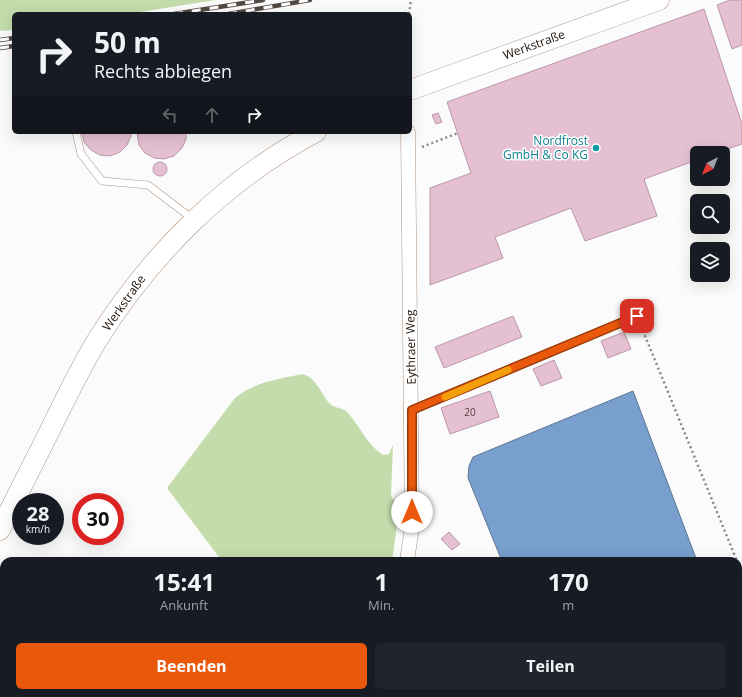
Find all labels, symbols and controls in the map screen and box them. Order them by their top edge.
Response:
text: 50 m [94,23,161,61]
street label: Werkstraße [500,25,567,64]
icon: right [28,28,80,80]
text: Rechts abbiegen [94,59,232,83]
icon: left [159,104,181,126]
icon: ahead [201,104,223,126]
icon: right [243,104,265,126]
place label: Nordfrost GmbH & Co KG [503,132,588,163]
marker: Nordfrost GmbH & Co KG [591,143,601,153]
north arrow [690,146,730,186]
map controls [690,146,730,282]
button: search [690,194,730,234]
button: layers [690,242,730,282]
street label: Werkstraße [98,271,149,334]
pin [620,299,654,333]
icon: arrive [626,305,648,327]
street label: Eythraer Weg [401,309,420,385]
house number: 20 [464,405,476,419]
position arrow [391,491,433,533]
speed limit sign: 30 [72,493,124,545]
text: 28 [27,500,49,527]
text: km/h [26,522,50,536]
text: 15:41 [153,565,215,598]
text: 1 [374,565,388,598]
text: 170 [548,565,589,598]
text: Ankunft [160,596,208,614]
text: Min. [368,596,394,614]
text: m [562,596,574,614]
button: Beenden [16,643,367,689]
button: Teilen [375,643,726,689]

